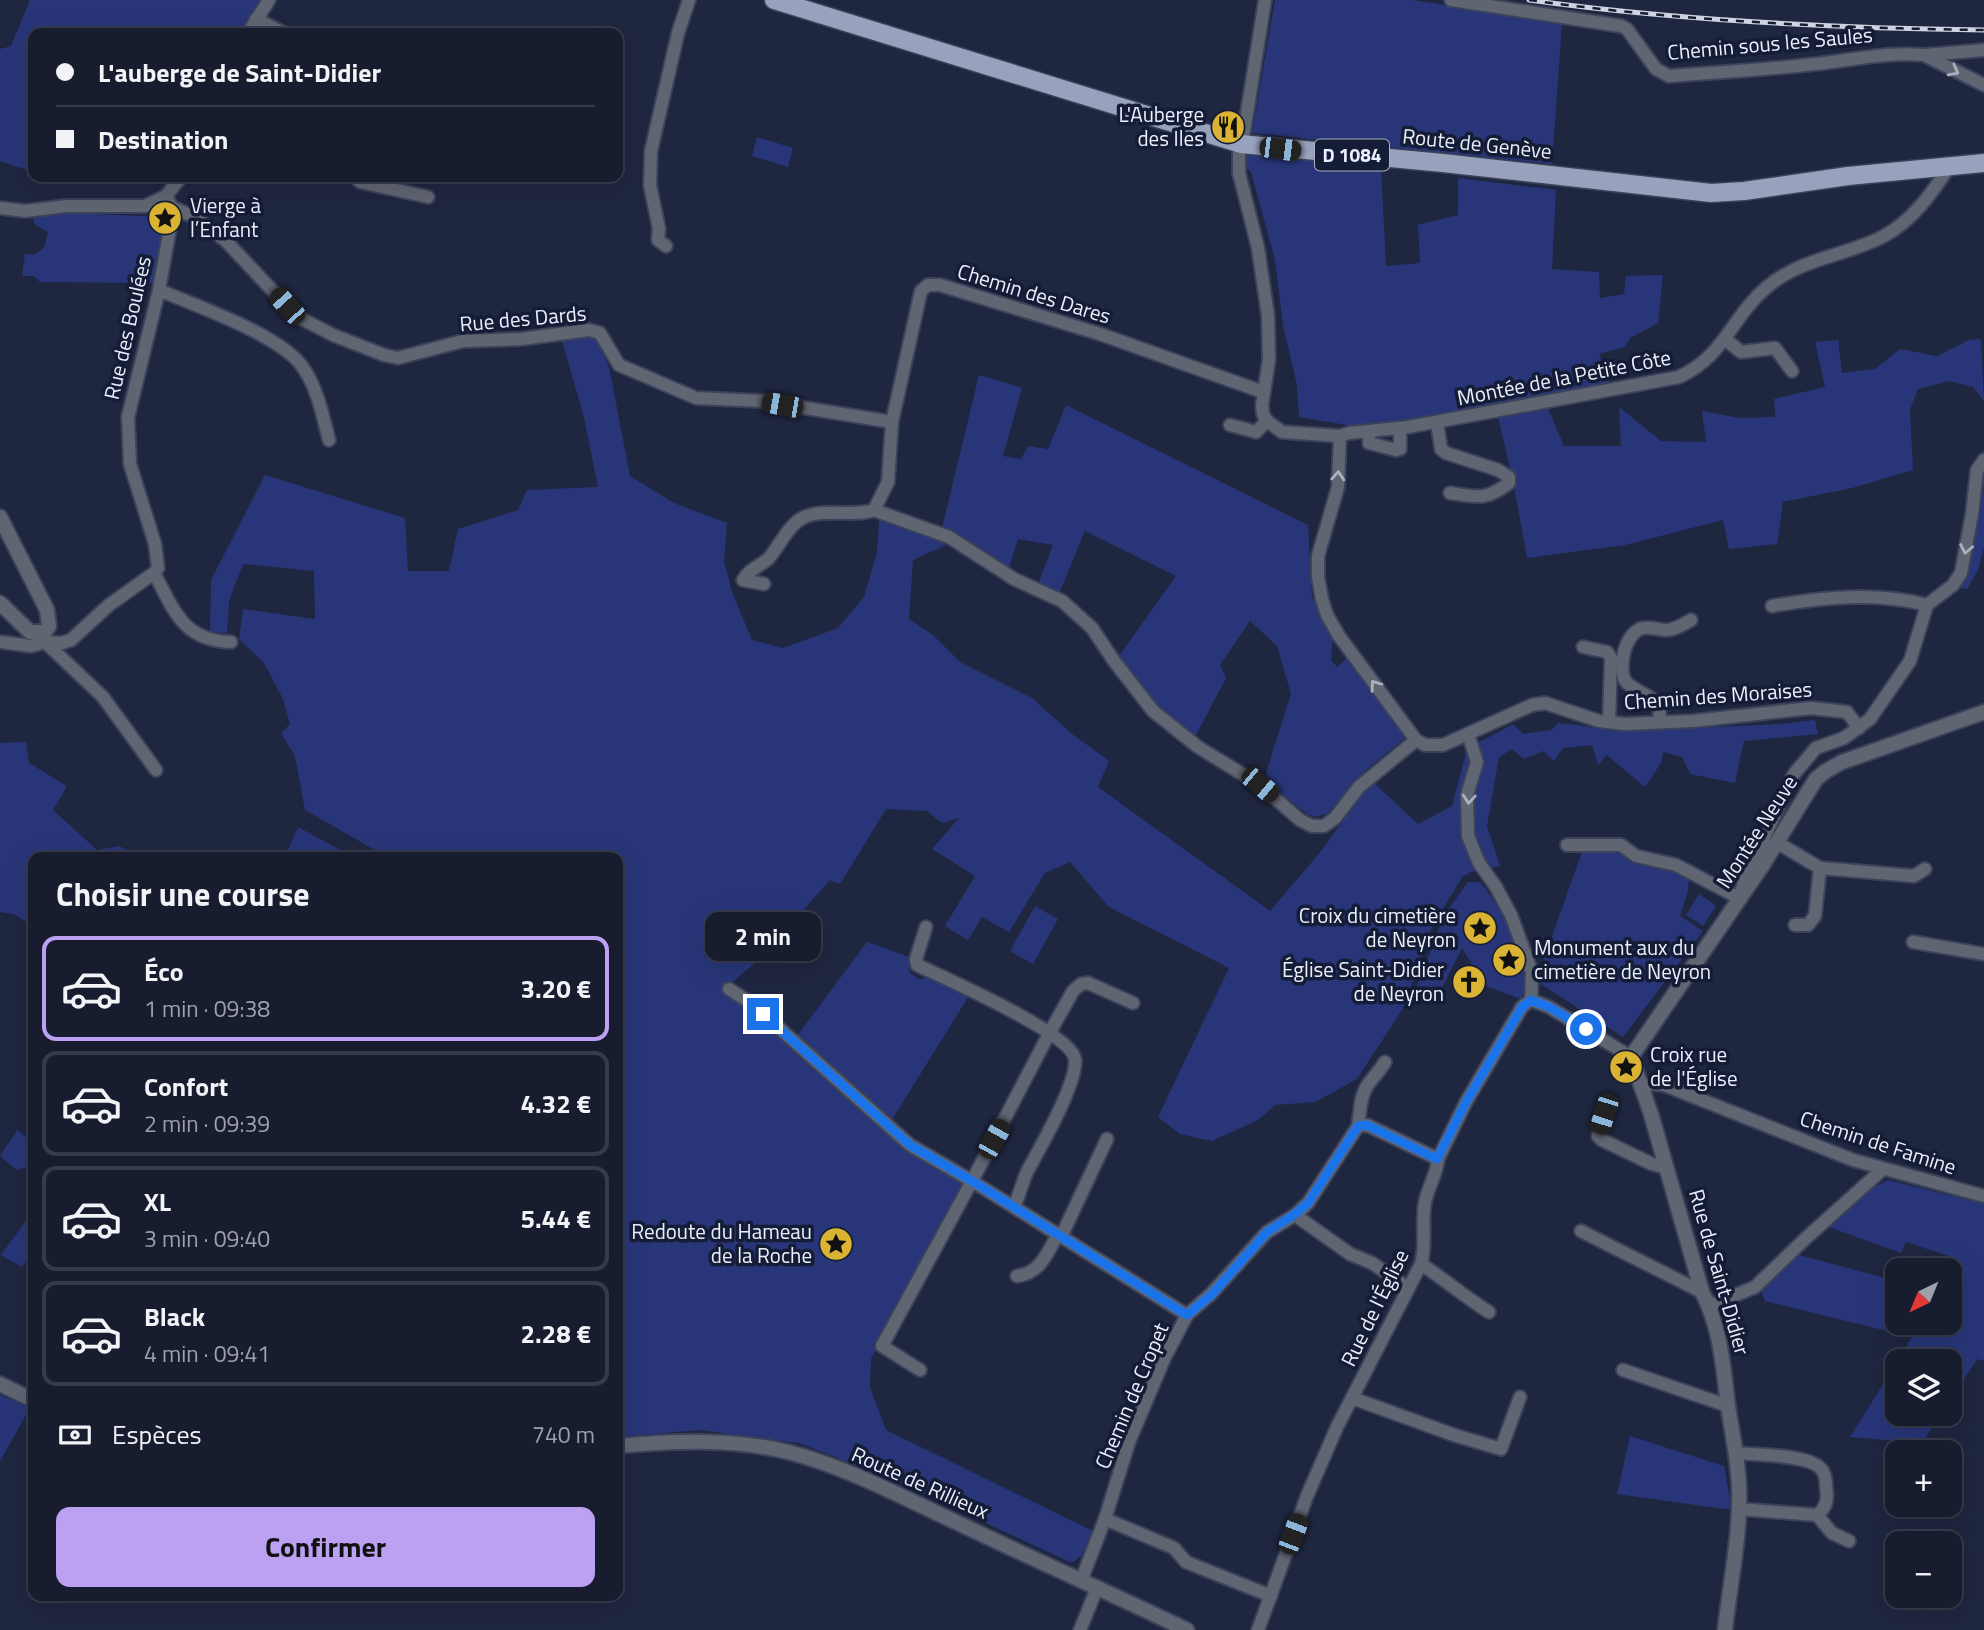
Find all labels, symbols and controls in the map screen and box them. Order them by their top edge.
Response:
street label: Chemin sous les Saules [1666,18,1874,68]
text: L'auberge de Saint-Didier [98,53,381,92]
one-way arrow [1947,63,1959,76]
place label: L'Auberge des Iles [1119,98,1204,154]
restaurant icon: L'Auberge des Iles [1209,108,1247,146]
street label: Route de Genève [1401,119,1553,167]
text: Destination [98,120,228,159]
car [1258,136,1303,162]
road number: D 1084 [1315,140,1389,170]
place label: Vierge à l’Enfant [190,189,262,245]
place icon: Vierge à l’Enfant [146,199,184,237]
street label: Rue des Boulées [95,253,159,403]
street label: Chemin des Dares [954,255,1115,332]
car [266,283,309,329]
street label: Rue des Dards [458,297,588,339]
street label: Montée de la Petite Côte [1454,341,1673,413]
car [760,391,805,419]
one-way arrow [1330,471,1345,482]
one-way arrow [1959,543,1974,555]
street label: Chemin des Moraises [1623,672,1813,718]
one-way arrow [1371,680,1383,693]
car [1238,763,1283,807]
street label: Montée Neuve [1708,768,1805,894]
one-way arrow [1461,794,1476,805]
text: Choisir une course [56,870,310,918]
place label: Croix du cimetière de Neyron [1299,899,1456,955]
place icon: Croix du cimetière de Neyron [1461,909,1499,947]
callout: 2 min [705,912,821,962]
text: 2 min [735,919,791,954]
place label: Monument aux du cimetière de Neyron [1534,931,1711,987]
place icon: Monument aux du cimetière de Neyron [1490,941,1528,979]
text: Éco [144,952,184,991]
place label: Église Saint-Didier de Neyron [1282,953,1444,1009]
icon: car [60,957,123,1020]
church icon: Église Saint-Didier de Neyron [1450,963,1488,1001]
text: 3.20 € [520,969,591,1008]
text: 1 min · 09:38 [144,991,270,1026]
route end [747,998,779,1030]
route start [1570,1013,1602,1045]
place label: Croix rue de l'Église [1650,1038,1738,1094]
place icon: Croix rue de l'Église [1607,1048,1645,1086]
text: Confort [144,1067,228,1106]
icon: car [60,1072,123,1135]
text: 4.32 € [520,1084,591,1123]
car [1588,1091,1621,1137]
street label: Chemin de Famine [1796,1102,1961,1182]
text: 2 min · 09:39 [144,1106,270,1141]
car [975,1116,1014,1162]
text: XL [144,1182,171,1221]
street label: Rue de Saint-Didier [1681,1185,1759,1358]
icon: car [60,1187,123,1250]
text: 5.44 € [520,1199,591,1238]
place label: Redoute du Hameau de la Roche [631,1215,812,1271]
text: 3 min · 09:40 [144,1221,270,1256]
place icon: Redoute du Hameau de la Roche [817,1225,855,1263]
street label: Rue de l'Église [1332,1244,1416,1372]
north arrow [1885,1258,1962,1335]
map controls [1885,1258,1962,1608]
text: Black [144,1297,205,1336]
icon: car [60,1302,123,1365]
text: 2.28 € [520,1314,591,1353]
street label: Chemin de Cropet [1086,1317,1177,1474]
text: 4 min · 09:41 [144,1336,270,1371]
button: layers [1885,1349,1962,1426]
text: Espèces [112,1415,202,1454]
icon: cash [56,1416,94,1454]
text: 740 m [532,1417,595,1452]
street label: Route de Rillieux [847,1438,995,1527]
button: + [1885,1440,1962,1517]
button: Confirmer [56,1507,595,1587]
car [1276,1511,1311,1557]
button: − [1885,1531,1962,1608]

